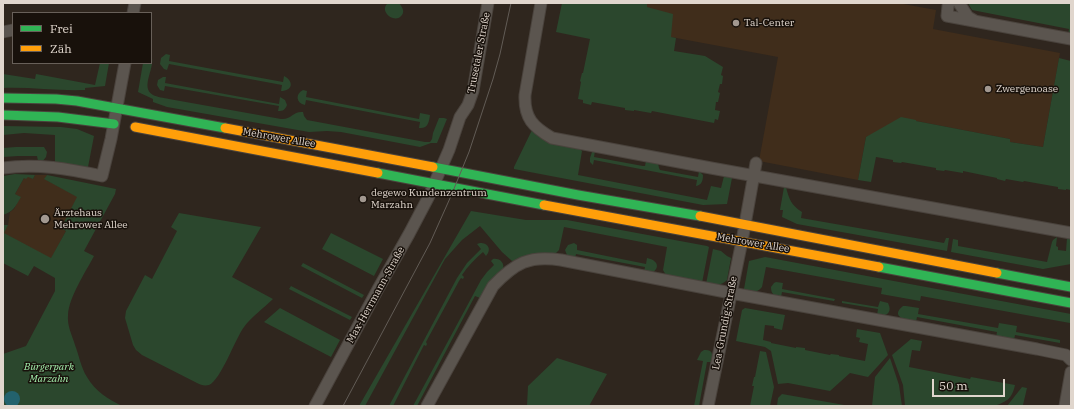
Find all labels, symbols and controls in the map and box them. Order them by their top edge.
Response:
street label: Trusetaler Straße [465,11,493,95]
legend [12,12,152,64]
place label: Tal-Center [744,17,794,29]
marker: Tal-Center [731,18,741,28]
text: Frei [50,21,73,36]
text: Zäh [50,41,72,56]
place label: Zwergenoase [996,83,1058,95]
marker: Zwergenoase [983,84,993,94]
street label: Mehrower Allee [242,126,316,150]
place label: degewo Kundenzentrum Marzahn [371,187,487,210]
marker: degewo Kundenzentrum Marzahn [358,194,368,204]
place label: Ärztehaus Mehrower Allee [54,207,128,230]
marker: Ärztehaus Mehrower Allee [39,213,51,225]
street label: Mehrower Allee [716,231,790,255]
street label: Max-Herrmann-Straße [345,245,407,345]
street label: Lea-Grundig-Straße [710,275,740,371]
park label: Bürgerpark Marzahn [24,361,74,384]
scale bar [934,371,1007,397]
text: 50 m [939,378,968,393]

